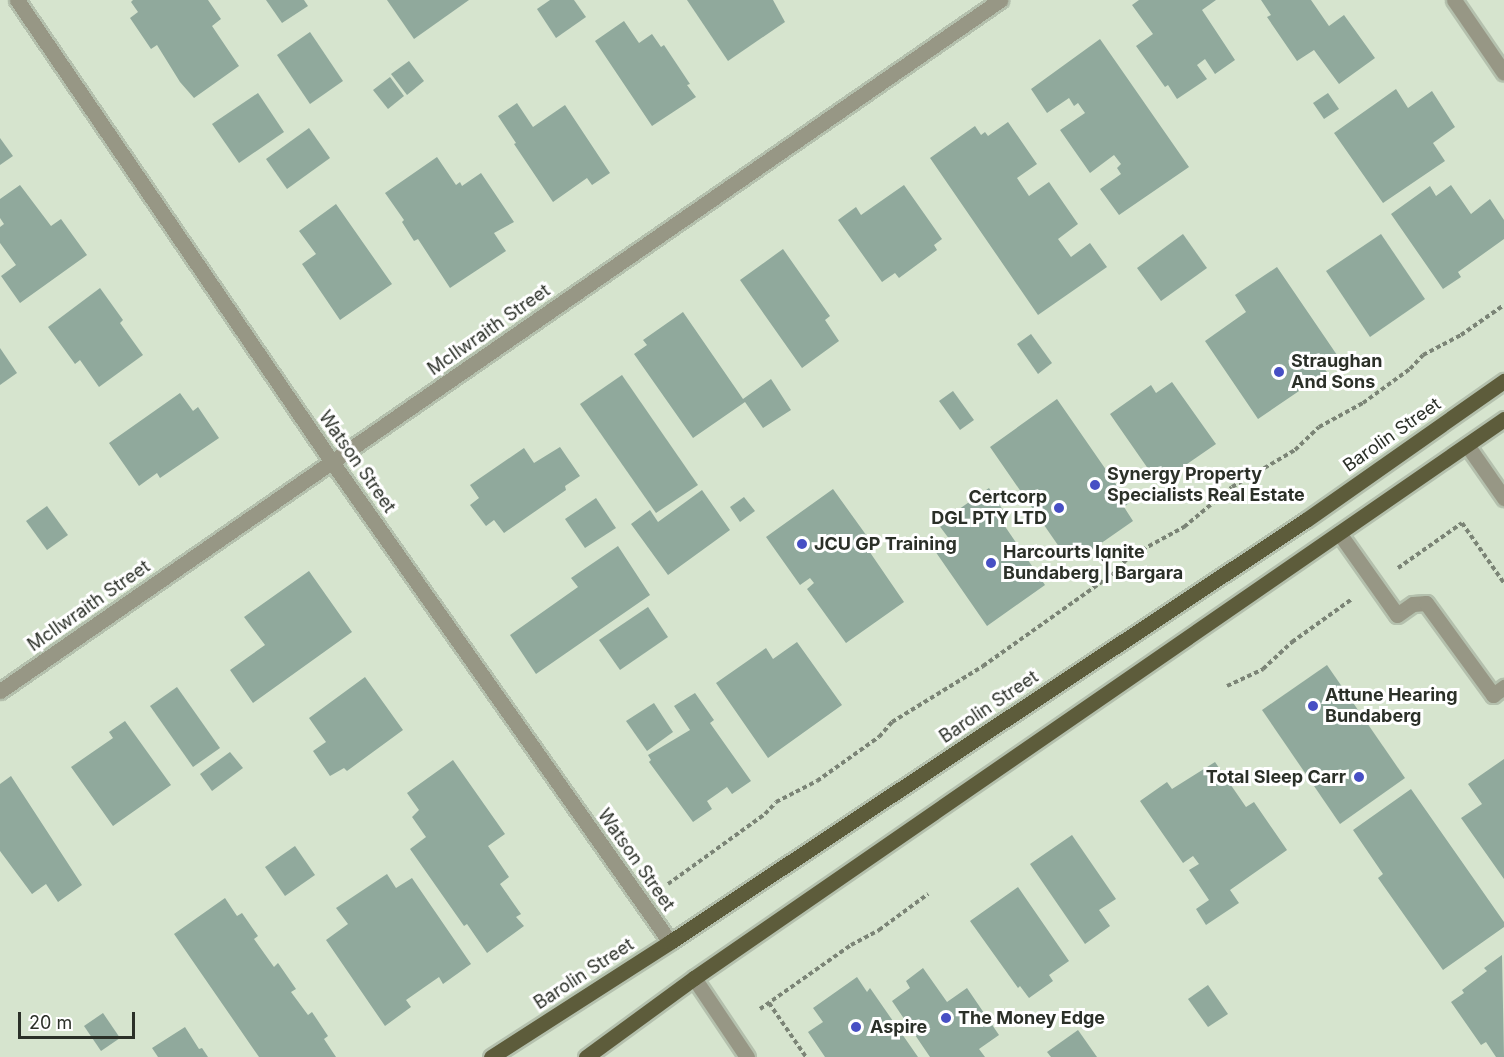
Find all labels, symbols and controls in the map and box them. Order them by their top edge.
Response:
street label: McIlwraith Street [424,280,554,380]
place label: Straughan And Sons [1291,351,1382,394]
marker: Straughan And Sons [1272,365,1286,379]
street label: Barolin Street [1339,393,1445,477]
street label: Watson Street [314,407,400,517]
place label: Synergy Property Specialists Real Estate [1107,464,1305,506]
marker: Synergy Property Specialists Real Estate [1088,478,1102,492]
place label: Certcorp DGL PTY LTD [931,487,1047,530]
marker: Certcorp DGL PTY LTD [1052,501,1066,515]
place label: JCU GP Training [814,533,957,555]
marker: JCU GP Training [795,537,809,551]
place label: Harcourts Ignite Bundaberg | Bargara [1003,542,1183,584]
street label: McIlwraith Street [24,556,154,656]
marker: Harcourts Ignite Bundaberg | Bargara [984,556,998,570]
street label: Barolin Street [936,666,1042,748]
place label: Attune Hearing Bundaberg [1325,685,1458,728]
marker: Attune Hearing Bundaberg [1306,699,1320,713]
place label: Total Sleep Carr [1206,766,1346,788]
marker: Total Sleep Carr [1350,768,1368,786]
street label: Watson Street [593,805,679,915]
street label: Barolin Street [530,934,638,1014]
scale bar [21,1000,138,1038]
place label: The Money Edge [958,1007,1105,1029]
marker: The Money Edge [939,1011,953,1025]
text: 20 m [29,1012,72,1033]
place label: Aspire [870,1016,927,1038]
marker: Aspire [847,1018,865,1036]

